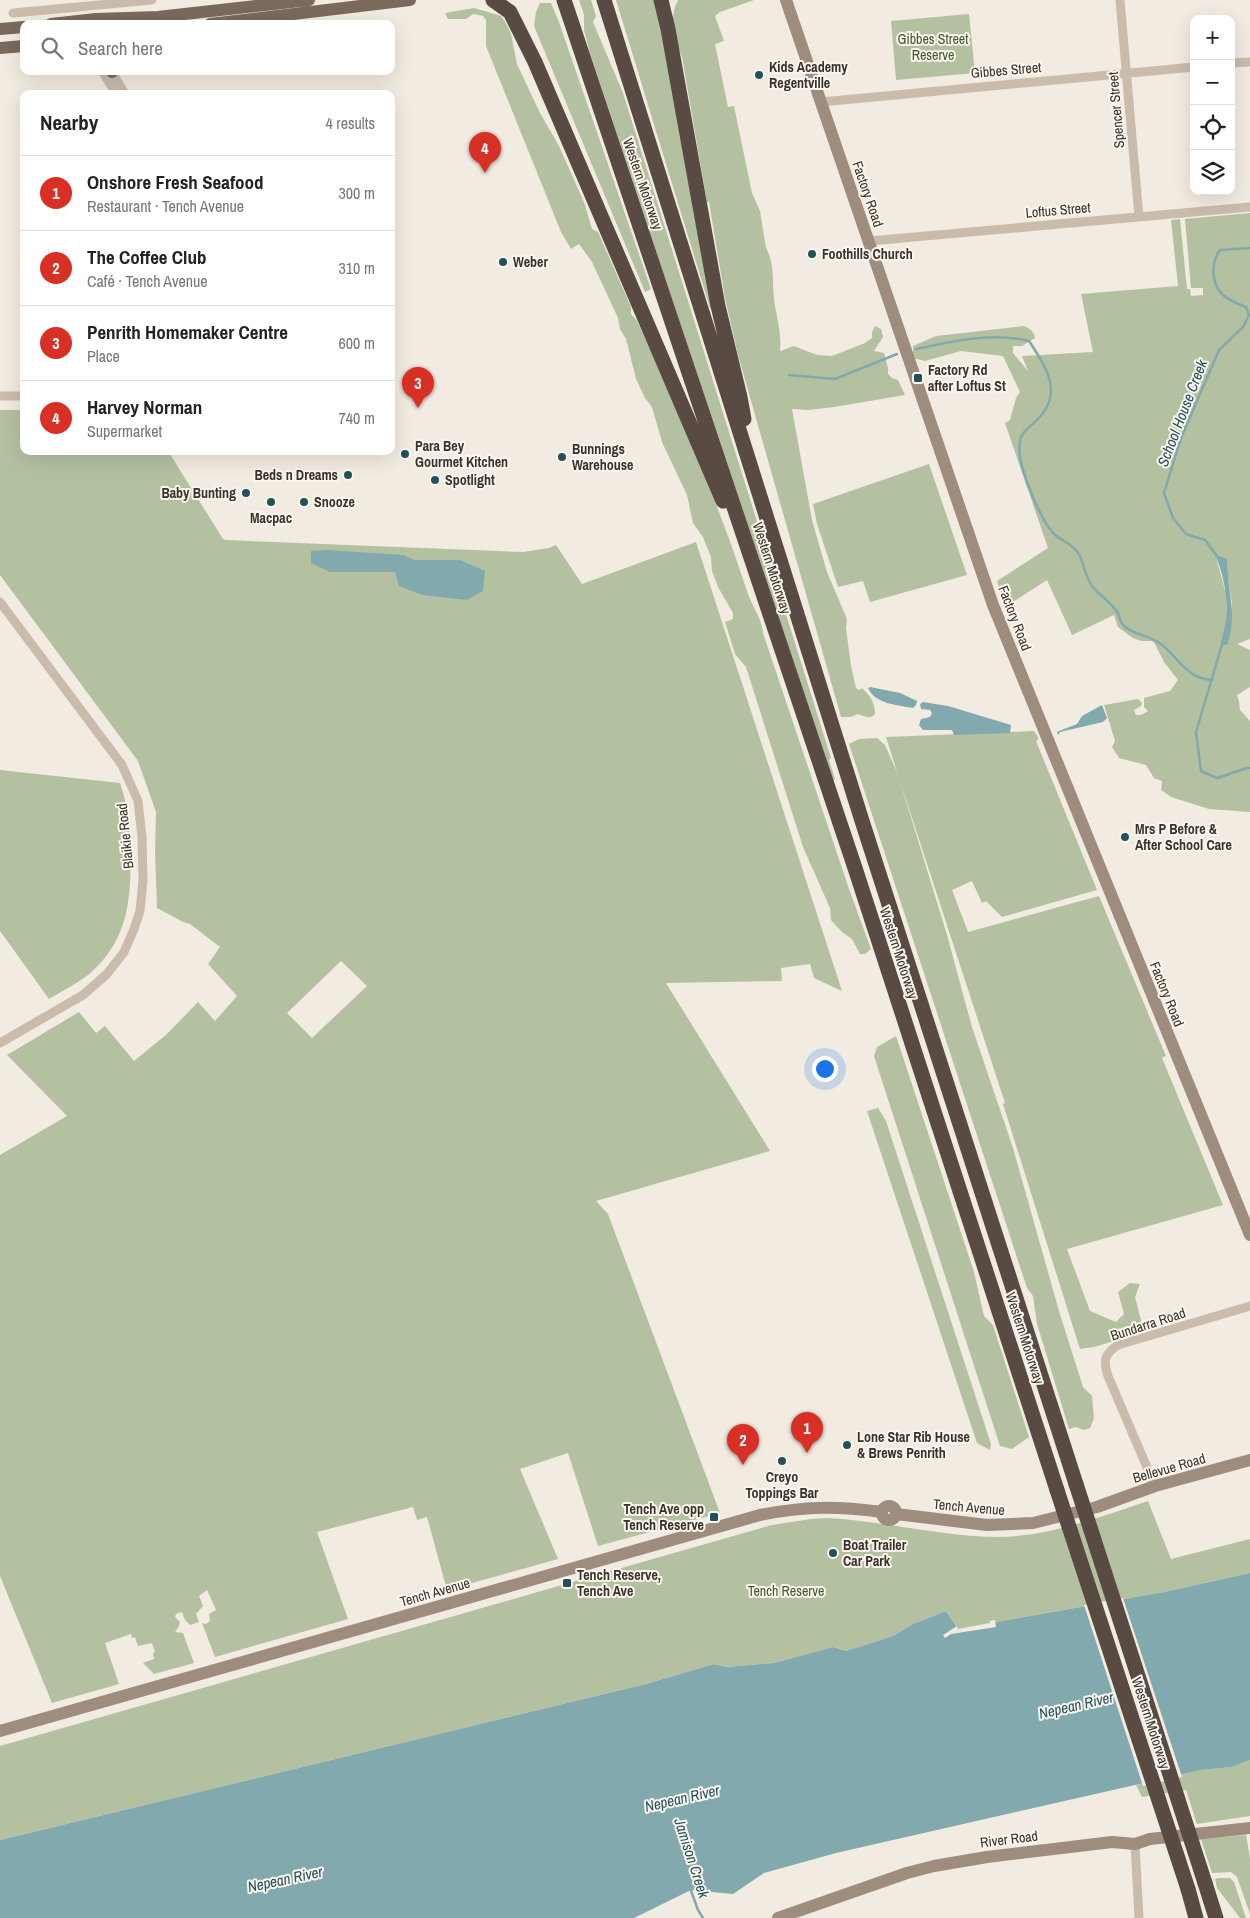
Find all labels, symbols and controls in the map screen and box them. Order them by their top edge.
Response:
map controls [1190,15,1235,195]
button: + [1190,15,1235,60]
search box [20,20,395,75]
park label: Gibbes Street Reserve [898,30,968,64]
icon: search [38,34,66,62]
text: Search here [78,35,163,61]
place label: Kids Academy Regentville [769,58,848,92]
street label: Gibbes Street [970,58,1042,82]
button: − [1190,60,1235,105]
marker: Kids Academy Regentville [753,69,765,81]
street label: Spencer Street [1104,71,1128,149]
button: locate [1190,105,1235,150]
text: Nearby [40,108,98,137]
text: 4 results [325,112,375,134]
pin: 4 [469,132,501,173]
street label: Western Motorway [619,136,667,232]
button: layers [1190,150,1235,195]
street label: Factory Road [848,159,888,229]
text: Onshore Fresh Seafood [87,169,264,195]
text: 1 [52,182,60,204]
text: 300 m [339,182,375,204]
text: Restaurant · Tench Avenue [87,195,244,217]
street label: Loftus Street [1025,198,1091,222]
text: The Coffee Club [87,244,206,270]
place label: Foothills Church [822,245,913,263]
marker: Foothills Church [806,248,818,260]
place label: Weber [513,253,548,271]
marker: Weber [497,256,509,268]
text: 2 [52,257,60,279]
text: 310 m [339,257,375,279]
text: Café · Tench Avenue [87,270,208,292]
text: Penrith Homemaker Centre [87,319,288,345]
text: 3 [52,332,60,354]
text: 600 m [339,332,375,354]
text: Place [87,345,120,367]
water label: School House Creek [1152,356,1212,469]
place label: Factory Rd after Loftus St [928,361,1006,395]
pin: 3 [402,367,434,408]
marker: Factory Rd after Loftus St [912,372,924,384]
text: Harvey Norman [87,394,202,420]
text: 4 [52,407,60,429]
text: 740 m [339,407,375,429]
text: Supermarket [87,420,162,442]
place label: Para Bey Gourmet Kitchen [415,437,508,471]
place label: Bunnings Warehouse [572,440,633,474]
marker: Para Bey Gourmet Kitchen [399,448,411,460]
marker: Bunnings Warehouse [556,451,568,463]
place label: Beds n Dreams [254,466,338,484]
marker: Beds n Dreams [342,469,354,481]
place label: Spotlight [445,471,495,489]
marker: Spotlight [429,474,441,486]
place label: Baby Bunting [161,484,236,502]
marker: Baby Bunting [240,487,252,499]
place label: Snooze [314,493,355,511]
marker: Macpac [265,496,277,508]
marker: Snooze [298,496,310,508]
place label: Macpac [250,509,292,527]
street label: Western Motorway [749,520,795,616]
street label: Factory Road [994,583,1036,653]
street label: Blaikie Road [113,802,137,870]
place label: Mrs P Before & After School Care [1135,820,1232,854]
marker: Mrs P Before & After School Care [1119,831,1131,843]
street label: Western Motorway [876,905,922,1001]
street label: Factory Road [1146,959,1188,1029]
your location [812,1056,838,1082]
street label: Western Motorway [1002,1290,1048,1386]
street label: Bundarra Road [1108,1303,1188,1345]
pin: 1 [791,1412,823,1453]
pin: 2 [727,1424,759,1465]
place label: Lone Star Rib House & Brews Penrith [857,1428,970,1462]
marker: Lone Star Rib House & Brews Penrith [841,1439,853,1451]
street label: Bellevue Road [1131,1449,1207,1487]
marker: Creyo Toppings Bar [776,1455,788,1467]
place label: Creyo Toppings Bar [745,1468,819,1502]
street label: Tench Avenue [932,1495,1006,1519]
place label: Tench Ave opp Tench Reserve [623,1500,704,1534]
marker: Tench Ave opp Tench Reserve [708,1511,720,1523]
place label: Boat Trailer Car Park [843,1536,907,1570]
marker: Boat Trailer Car Park [827,1547,839,1559]
place label: Tench Reserve, Tench Ave [577,1566,661,1600]
street label: Tench Avenue [398,1573,472,1611]
marker: Tench Reserve, Tench Ave [561,1577,573,1589]
park label: Tench Reserve [748,1582,824,1600]
street label: Western Motorway [1128,1675,1174,1771]
water label: Nepean River [1037,1686,1116,1724]
water label: Nepean River [643,1779,722,1817]
water label: Jamison Creek [669,1814,715,1901]
street label: River Road [979,1827,1039,1851]
water label: Nepean River [246,1861,325,1897]

